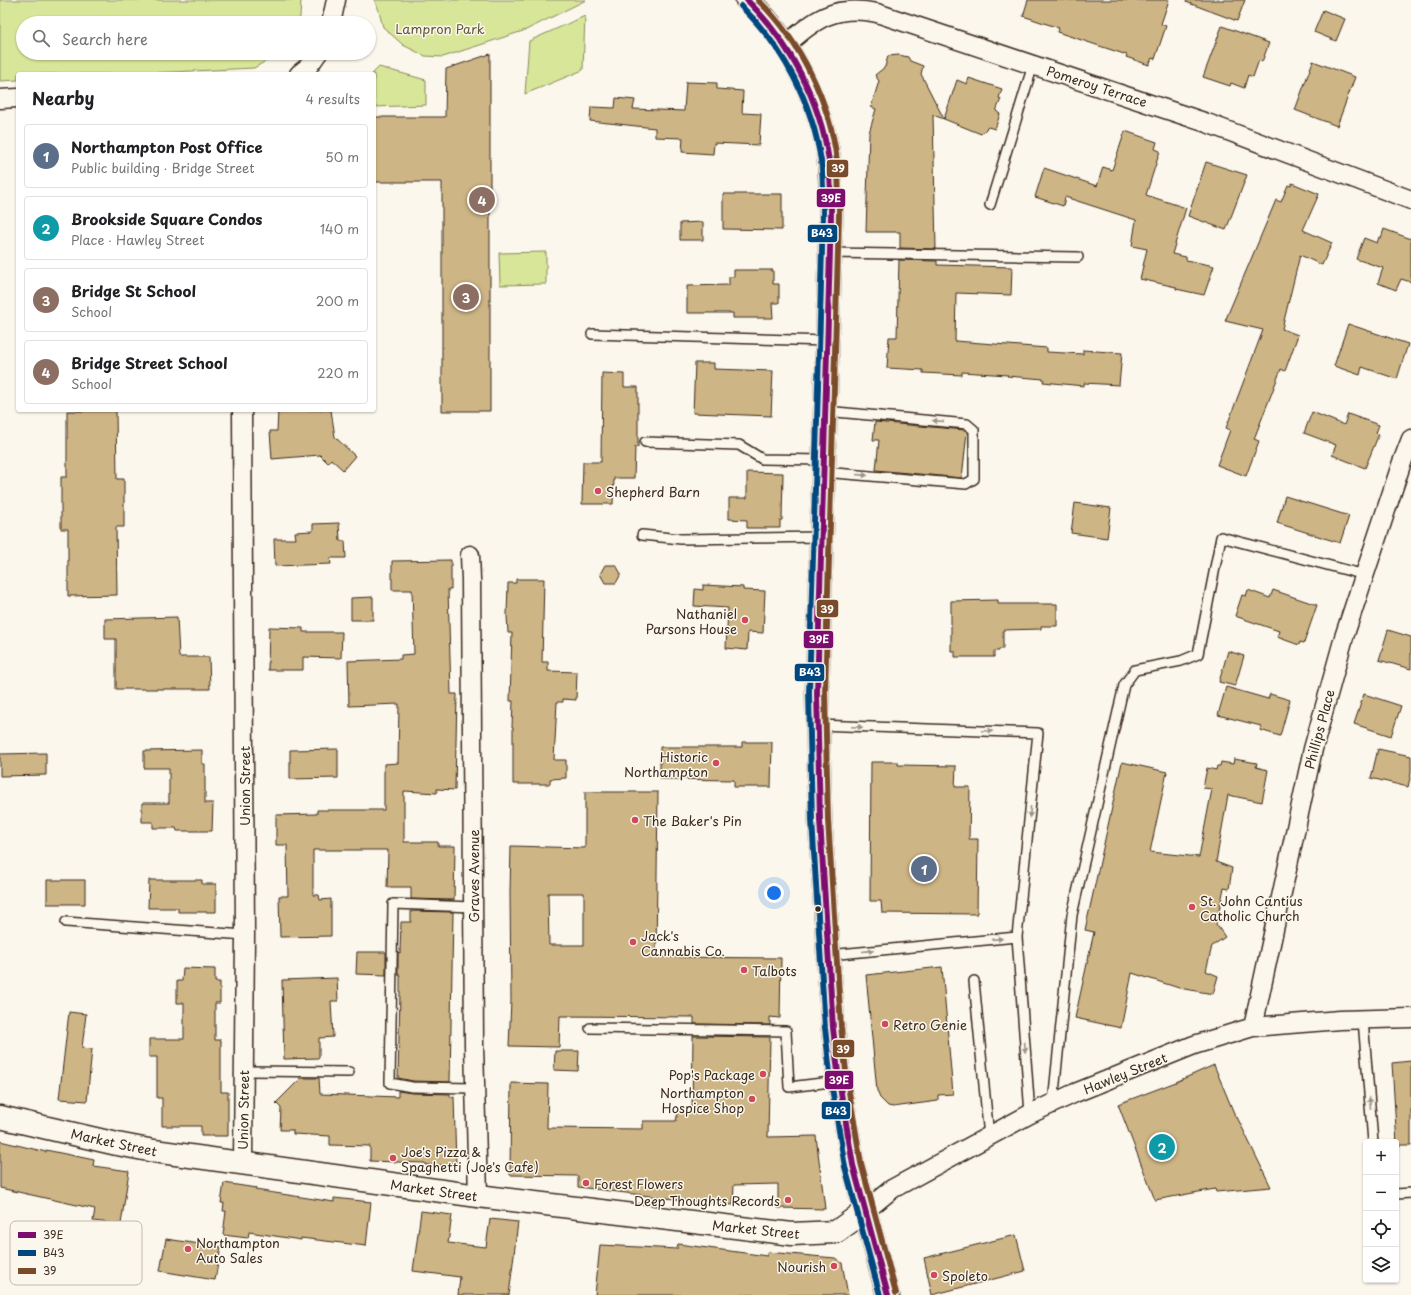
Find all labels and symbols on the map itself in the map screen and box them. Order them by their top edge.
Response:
park label: Lampron Park [395,19,485,38]
street label: Pomeroy Terrace [1044,61,1150,111]
line badge: 39 [826,159,849,178]
text: 39 [831,159,845,176]
pin: 4 [469,185,495,215]
line badge: 39E [816,188,846,208]
text: 39E [821,189,841,206]
line badge: B43 [807,224,838,243]
text: B43 [811,224,833,241]
pin: 3 [453,282,479,312]
one-way arrow [932,418,944,425]
one-way arrow [856,472,868,479]
place label: Shepherd Barn [606,482,700,501]
marker: Shepherd Barn [593,486,603,496]
line badge: 39 [816,599,839,618]
text: 39 [820,600,834,617]
place label: Nathaniel Parsons House [646,604,737,638]
marker: Nathaniel Parsons House [740,615,750,625]
line badge: 39E [803,630,834,649]
text: 39E [809,630,829,647]
line badge: B43 [794,663,825,682]
text: B43 [799,663,821,680]
street label: Phillips Place [1299,687,1339,771]
one-way arrow [851,724,864,730]
one-way arrow [981,728,994,734]
street label: Union Street [235,746,254,826]
place label: Historic Northampton [624,747,708,781]
marker: Historic Northampton [711,758,721,768]
one-way arrow [1026,805,1033,818]
place label: The Baker's Pin [643,811,742,830]
marker: The Baker's Pin [630,815,640,825]
street label: Graves Avenue [464,830,483,922]
pin: 1 [911,854,937,884]
your location [764,883,784,903]
place label: St. John Cantius Catholic Church [1200,891,1303,925]
marker: St. John Cantius Catholic Church [1187,902,1197,912]
unlabelled marker [813,904,823,914]
place label: Jack's Cannabis Co. [641,926,725,960]
one-way arrow [991,936,1003,942]
marker: Jack's Cannabis Co. [628,937,638,947]
one-way arrow [862,948,874,955]
place label: Talbots [752,961,797,980]
marker: Talbots [739,965,749,975]
place label: Retro Genie [893,1015,967,1034]
marker: Retro Genie [880,1019,890,1029]
line badge: 39 [832,1039,855,1058]
text: 39 [836,1040,850,1057]
one-way arrow [1021,1041,1028,1053]
street label: Hawley Street [1080,1048,1170,1098]
place label: Pop's Package [669,1065,755,1084]
marker: Pop's Package [758,1069,768,1079]
street label: Union Street [233,1070,253,1150]
line badge: 39E [824,1070,854,1090]
text: 39E [829,1071,849,1088]
place label: Northampton Hospice Shop [660,1083,744,1117]
marker: Northampton Hospice Shop [747,1094,757,1104]
one-way arrow [1367,1097,1373,1109]
line badge: B43 [821,1101,851,1120]
text: B43 [825,1102,847,1119]
street label: Market Street [69,1124,159,1160]
pin: 2 [1149,1132,1175,1162]
place label: Joe's Pizza & Spaghetti (Joe's Cafe) [401,1142,539,1176]
marker: Joe's Pizza & Spaghetti (Joe's Cafe) [388,1153,398,1163]
street label: Market Street [389,1174,479,1206]
place label: Forest Flowers [594,1174,683,1193]
marker: Forest Flowers [581,1178,591,1188]
place label: Deep Thoughts Records [634,1191,780,1210]
marker: Deep Thoughts Records [783,1195,793,1205]
street label: Market Street [711,1215,801,1243]
legend [10,1221,142,1285]
text: 39E [43,1226,64,1243]
place label: Northampton Auto Sales [196,1233,280,1267]
text: B43 [43,1244,65,1261]
marker: Northampton Auto Sales [183,1244,193,1254]
place label: Nourish [777,1257,826,1276]
marker: Nourish [829,1261,839,1271]
text: 39 [43,1262,56,1279]
place label: Spoleto [942,1266,988,1285]
marker: Spoleto [929,1270,939,1280]

